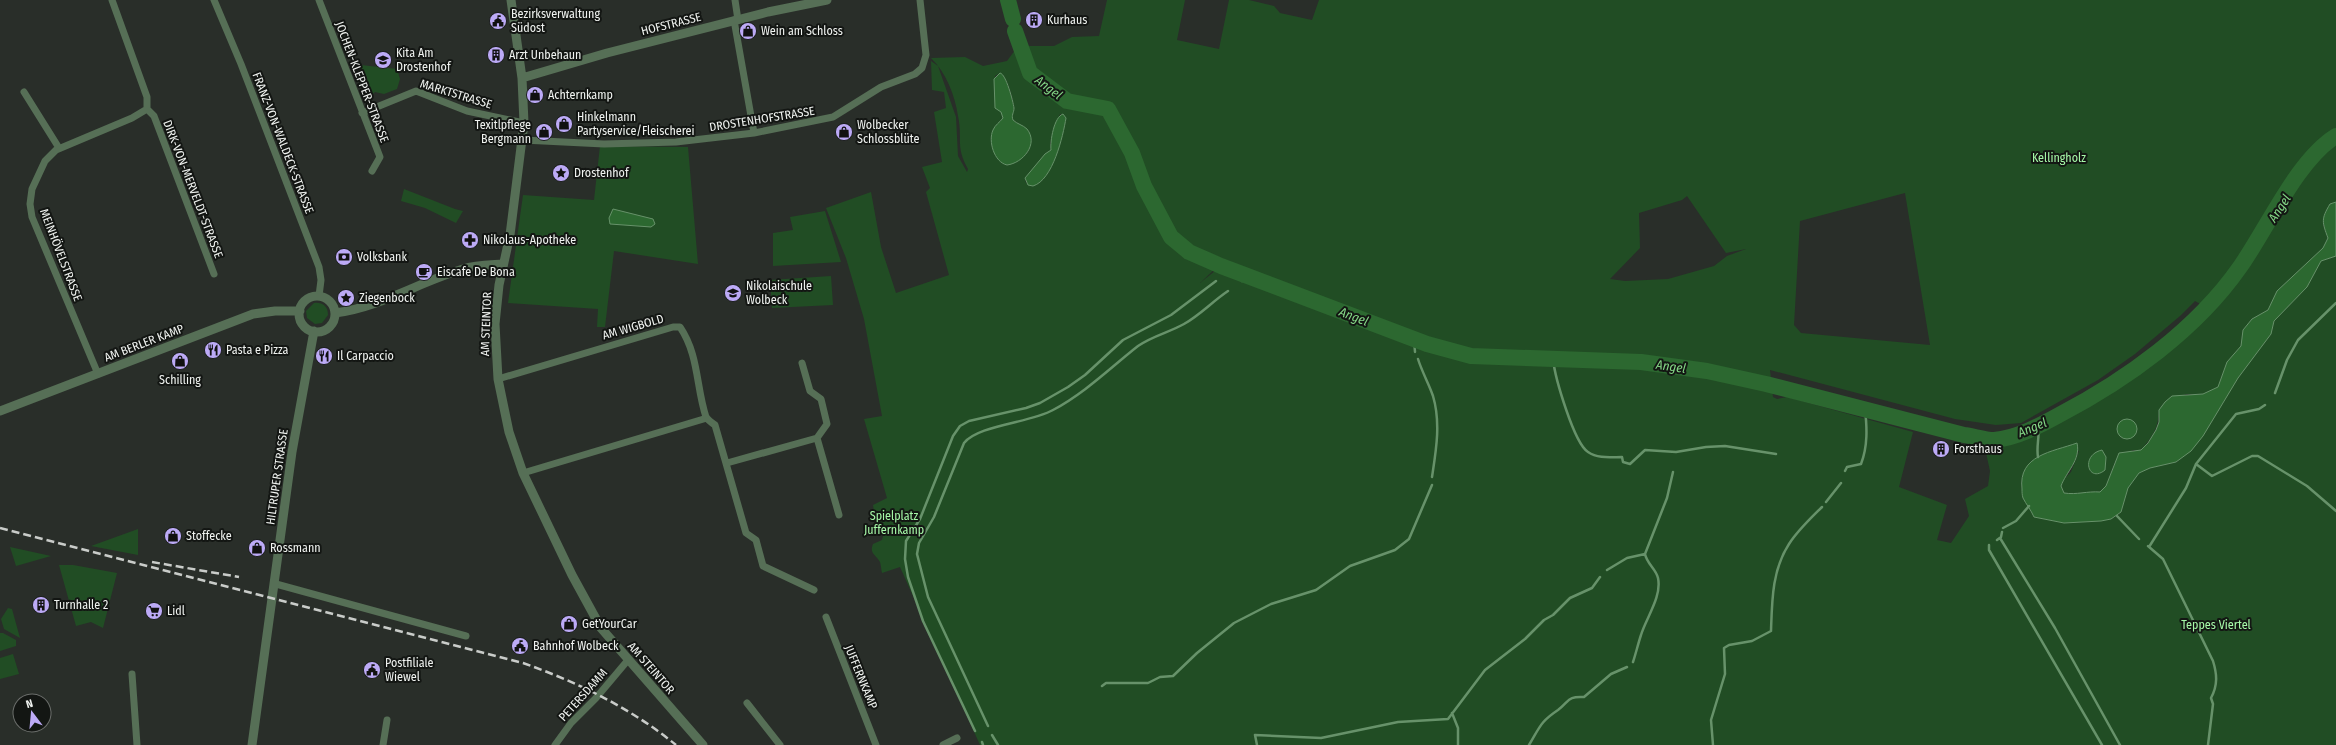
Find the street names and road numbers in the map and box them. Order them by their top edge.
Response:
street label: HOFSTRASSE [640,10,703,38]
street label: JOCHEN-KLEPPER-STRASSE [332,19,392,145]
street label: FRANZ-VON-WALDECK-STRASSE [250,70,317,216]
street label: MARKTSTRASSE [418,76,494,112]
street label: DROSTENHOFSTRASSE [708,104,816,134]
street label: DIRK-VON-MERVELDT-STRASSE [160,118,226,260]
street label: MEINHÖVELSTRASSE [37,206,87,303]
street label: AM STEINTOR [478,291,494,356]
street label: AM WIGBOLD [601,312,665,342]
street label: AM BERLER KAMP [102,321,186,365]
street label: HILTRUPER STRASSE [263,428,291,526]
street label: AM STEINTOR [625,639,678,697]
street label: JUFFERNKAMP [842,643,880,711]
street label: PETERSDAMM [556,666,610,724]

